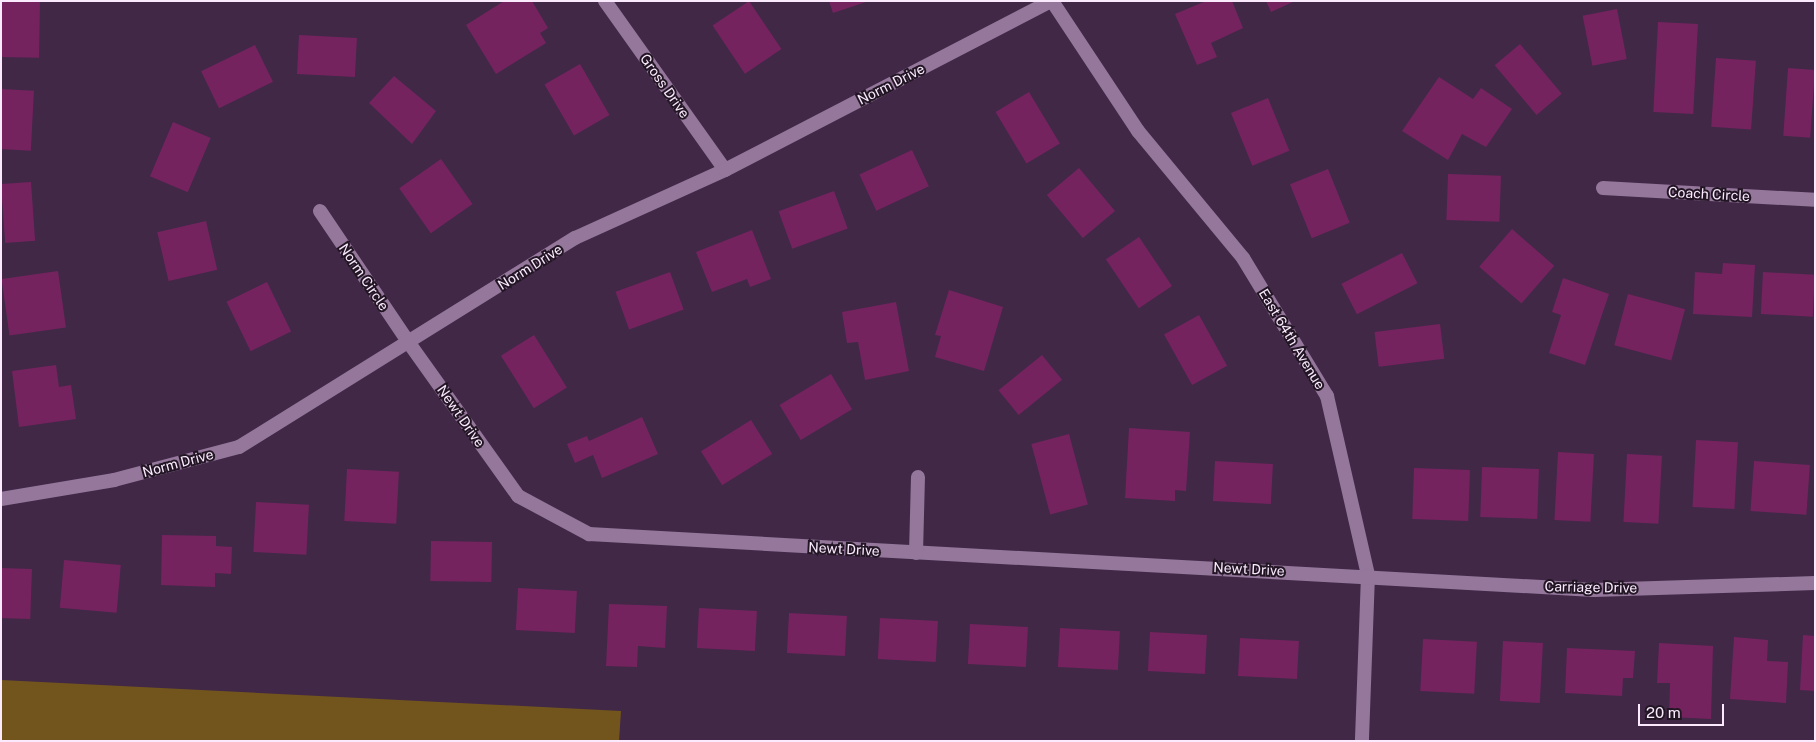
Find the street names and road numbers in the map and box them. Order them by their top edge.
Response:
street label: Gross Drive [637,51,693,121]
street label: Norm Drive [855,60,927,108]
street label: Coach Circle [1668,183,1750,205]
street label: Norm Circle [335,240,393,314]
street label: Norm Drive [495,241,565,293]
street label: East 64th Avenue [1255,286,1329,392]
street label: Newt Drive [434,382,488,450]
street label: Norm Drive [141,445,215,481]
street label: Newt Drive [808,539,880,559]
street label: Newt Drive [1213,559,1285,579]
street label: Carriage Drive [1544,578,1638,596]

